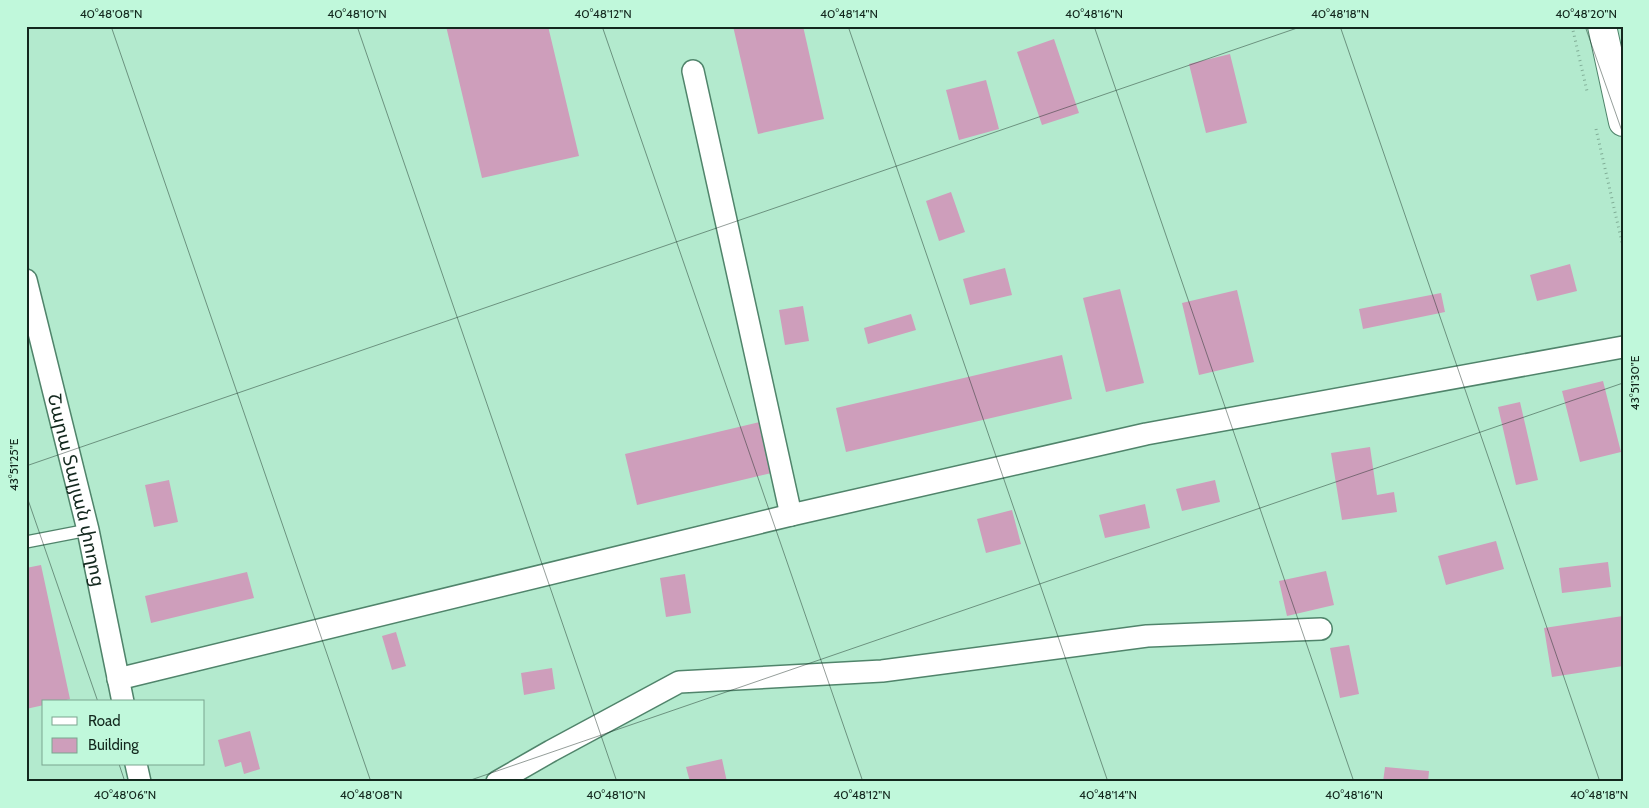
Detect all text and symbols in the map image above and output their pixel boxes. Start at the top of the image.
text: 40°48'08"N [80,6,142,21]
text: 40°48'10"N [327,6,387,21]
text: 40°48'12"N [574,6,632,21]
text: 40°48'14"N [820,6,878,21]
text: 40°48'16"N [1065,6,1123,21]
text: 40°48'18"N [1311,6,1369,21]
text: 40°48'20"N [1555,6,1617,21]
text: 43°51'30"E [1627,355,1642,410]
street label: Շարա Տալյան փողոց [43,391,110,589]
text: 43°51'25"E [6,438,21,491]
legend [42,700,205,766]
text: Road [88,712,121,730]
text: Building [88,736,139,754]
text: 40°48'06"N [94,787,156,802]
text: 40°48'08"N [340,787,402,802]
text: 40°48'10"N [586,787,646,802]
text: 40°48'12"N [833,787,891,802]
text: 40°48'14"N [1079,787,1137,802]
text: 40°48'16"N [1325,787,1383,802]
text: 40°48'18"N [1570,787,1628,802]

